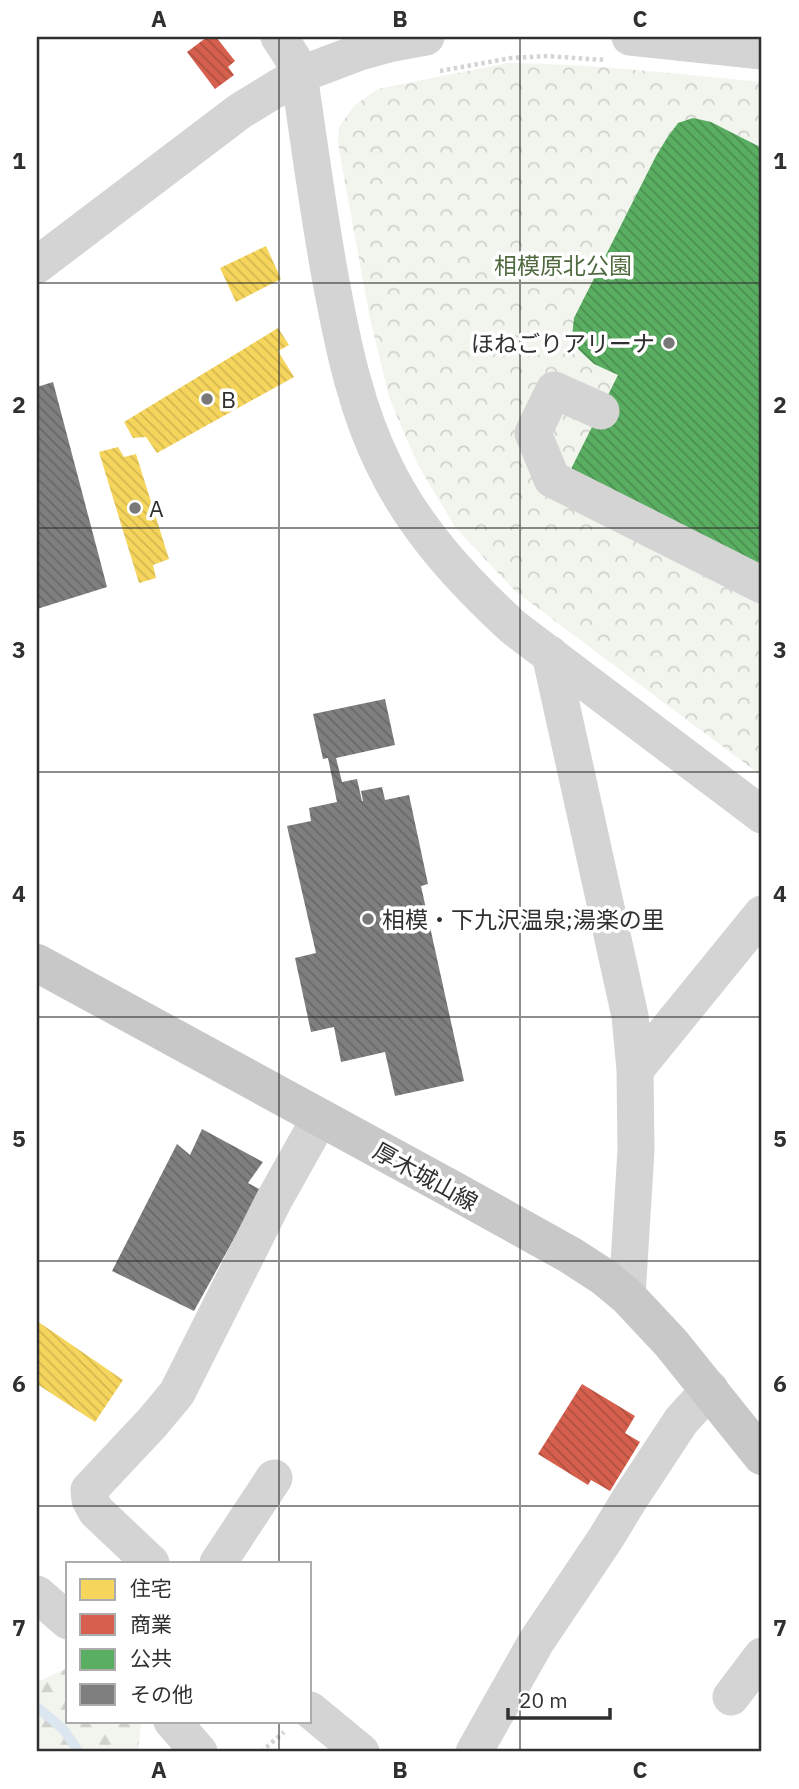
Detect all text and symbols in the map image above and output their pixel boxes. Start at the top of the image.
text: A [151,3,167,33]
text: B [392,3,408,33]
text: C [633,3,648,33]
text: 1 [12,145,26,175]
text: 1 [773,145,787,175]
park label: 相模原北公園 [494,250,632,280]
place label: ほねごりアリーナ [471,328,655,358]
marker: ほねごりアリーナ [661,335,677,351]
place label: B [221,384,236,414]
text: 2 [12,389,26,419]
text: 2 [773,389,787,419]
marker: B [199,391,215,407]
place label: A [149,493,164,523]
marker: A [127,500,143,516]
text: 3 [12,634,26,664]
text: 3 [773,634,787,664]
text: 4 [12,878,26,908]
text: 4 [773,878,787,908]
place label: 相模・下九沢温泉;湯楽の里 [382,904,665,934]
marker: 相模・下九沢温泉;湯楽の里 [360,911,376,927]
text: 5 [12,1123,26,1153]
text: 5 [773,1123,787,1153]
street label: 厚木城山線 [368,1135,484,1217]
text: 6 [12,1368,26,1398]
text: 6 [773,1368,787,1398]
legend [66,1562,312,1722]
text: 住宅 [130,1574,172,1602]
text: 商業 [130,1610,172,1638]
text: 7 [12,1612,26,1642]
text: 7 [773,1612,787,1642]
text: 公共 [130,1644,172,1672]
scale bar [508,1677,610,1721]
text: その他 [130,1680,193,1708]
text: 20 m [519,1686,568,1714]
text: A [151,1754,167,1784]
text: B [392,1754,408,1784]
text: C [633,1754,648,1784]

